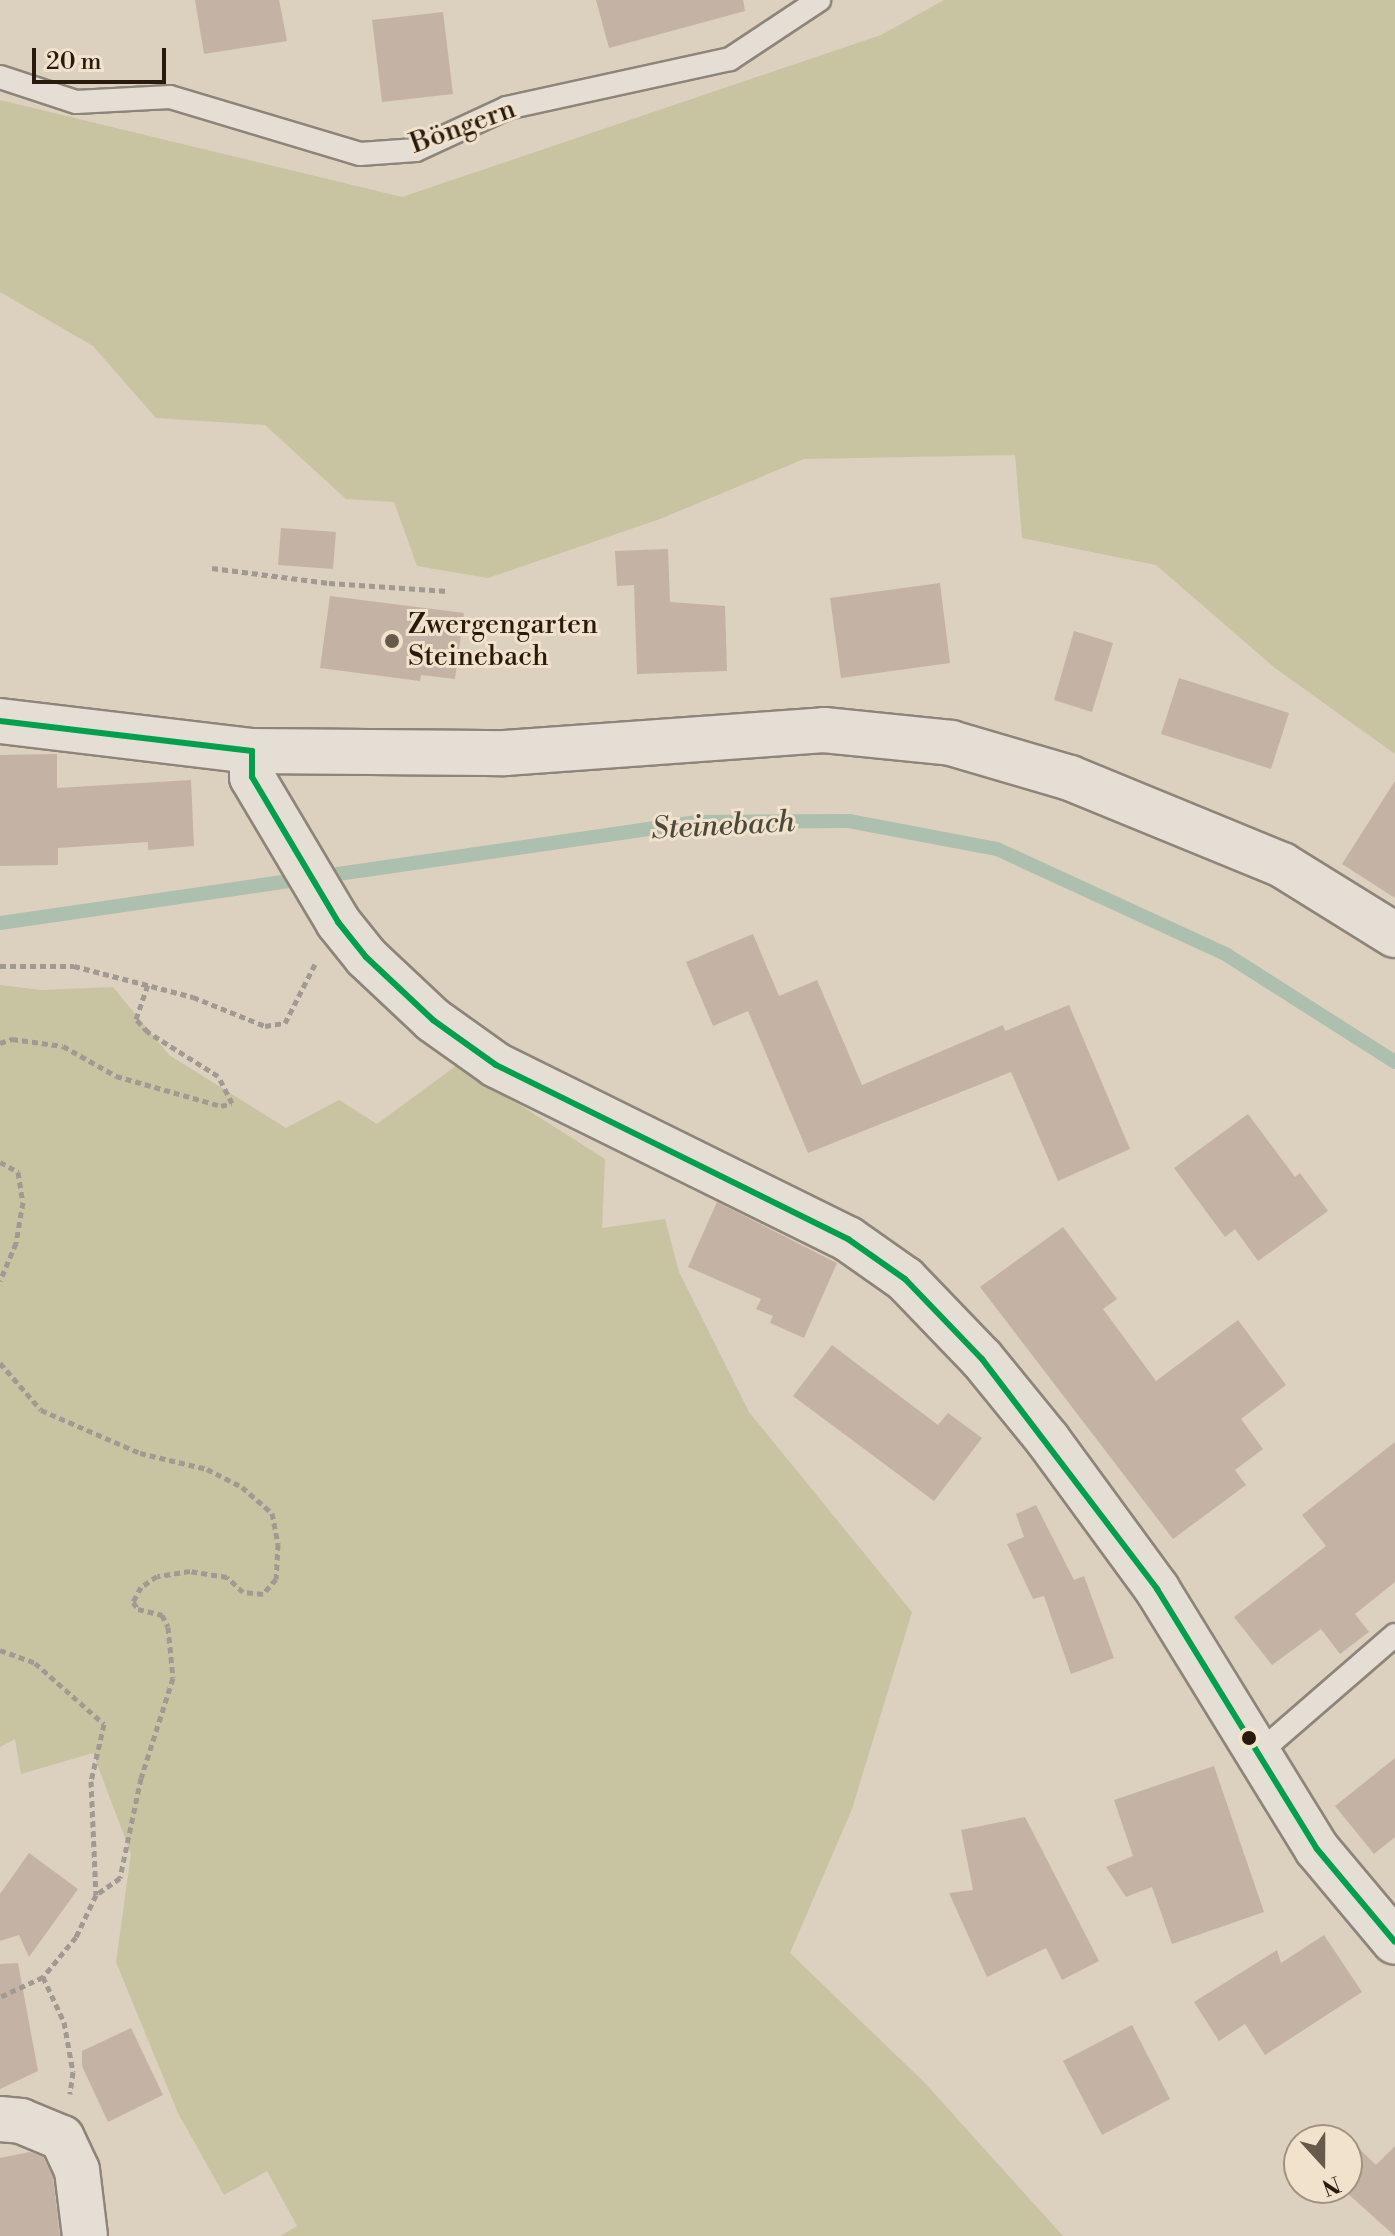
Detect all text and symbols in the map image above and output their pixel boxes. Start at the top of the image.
scale bar [36,32,170,82]
text: 20 m [46,47,102,77]
street label: Böngern [406,92,520,162]
place label: Zwergengarten Steinebach [408,608,598,674]
marker: Zwergengarten Steinebach [383,632,401,650]
water label: Steinebach [650,804,796,848]
unlabelled marker [1241,1730,1257,1746]
north arrow [1283,2124,1363,2204]
text: N [1318,2169,1344,2201]

